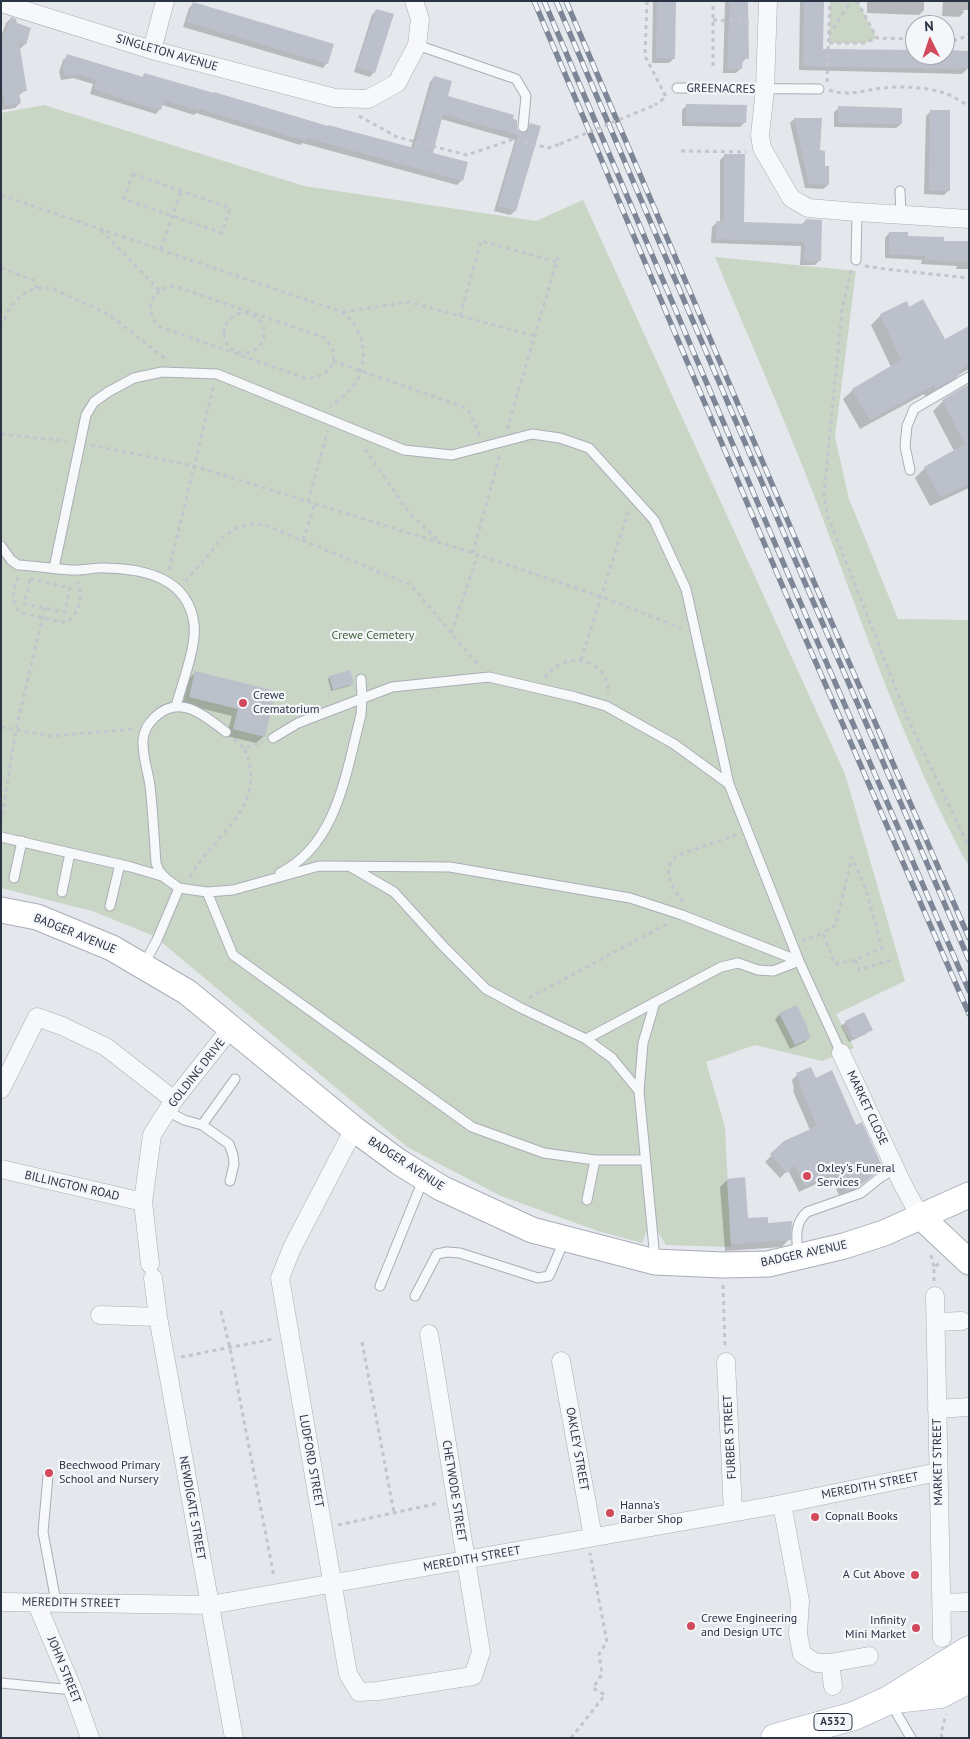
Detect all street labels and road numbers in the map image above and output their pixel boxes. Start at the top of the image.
street label: SINGLETON AVENUE [114,32,220,74]
street label: GREENACRES [686,81,756,97]
street label: BADGER AVENUE [31,911,119,957]
street label: GOLDING DRIVE [166,1036,228,1110]
street label: MARKET CLOSE [843,1068,891,1148]
street label: BADGER AVENUE [365,1134,447,1194]
street label: BILLINGTON ROAD [23,1168,121,1204]
street label: BADGER AVENUE [759,1238,849,1270]
street label: FURBER STREET [721,1394,739,1480]
street label: OAKLEY STREET [563,1406,591,1492]
street label: LUDFORD STREET [296,1413,326,1509]
street label: MARKET STREET [930,1418,946,1506]
street label: CHETWODE STREET [439,1439,469,1543]
street label: NEWDIGATE STREET [176,1455,208,1561]
street label: MEREDITH STREET [820,1470,920,1502]
street label: MEREDITH STREET [422,1543,522,1575]
street label: MEREDITH STREET [22,1595,120,1611]
street label: JOHN STREET [44,1635,84,1705]
road number: A532 [814,1714,852,1730]

